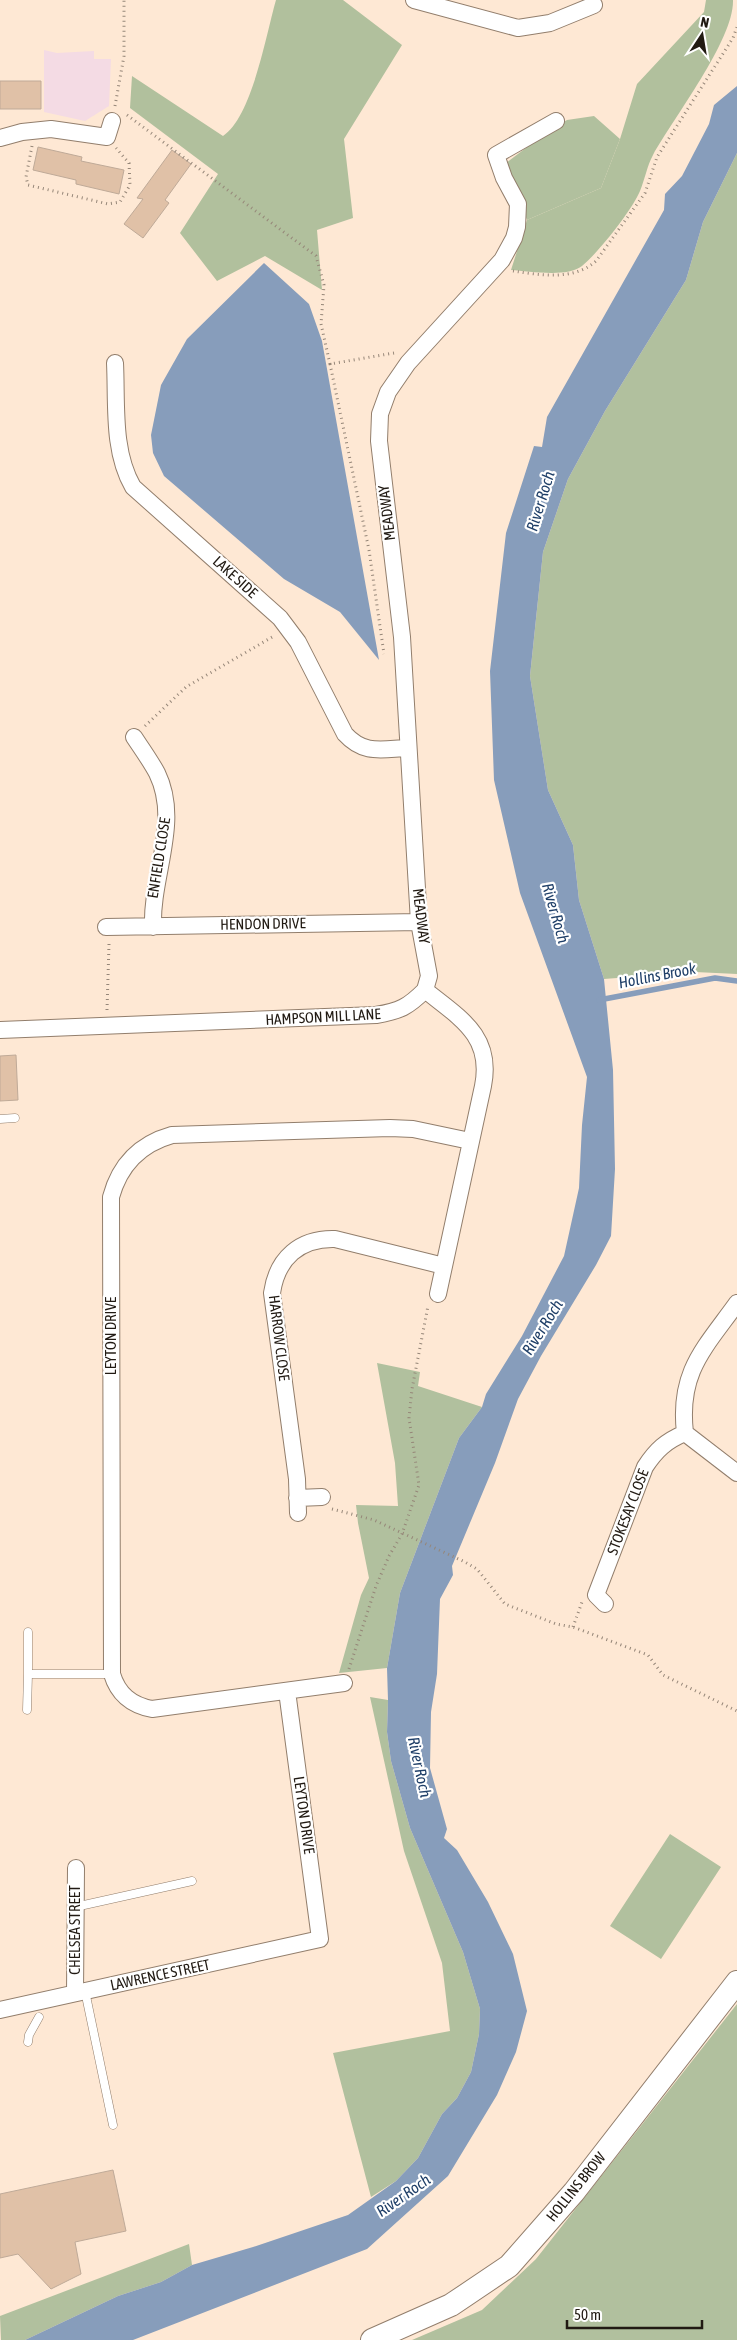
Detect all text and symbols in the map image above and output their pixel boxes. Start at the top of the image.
north arrow [677,10,727,60]
text: N [699,14,710,31]
water label: River Roch [522,469,558,533]
street label: MEADWAY [375,484,398,542]
street label: LAKE SIDE [210,552,261,601]
street label: ENFIELD CLOSE [144,816,173,899]
water label: River Roch [539,881,573,945]
street label: MEADWAY [410,887,433,945]
street label: HENDON DRIVE [220,914,306,933]
water label: Hollins Brook [617,958,698,991]
street label: HAMPSON MILL LANE [265,1005,382,1028]
street label: HARROW CLOSE [266,1294,293,1382]
street label: LEYTON DRIVE [102,1296,119,1375]
water label: River Roch [518,1296,566,1358]
street label: STOKESAY CLOSE [603,1466,652,1557]
water label: River Roch [405,1735,435,1799]
street label: LEYTON DRIVE [291,1775,318,1855]
street label: CHELSEA STREET [66,1885,83,1975]
street label: LAWRENCE STREET [109,1956,212,1993]
street label: HOLLINS BROW [543,2149,609,2225]
water label: River Roch [373,2170,434,2220]
scale bar [567,2298,702,2330]
text: 50 m [574,2306,601,2323]

